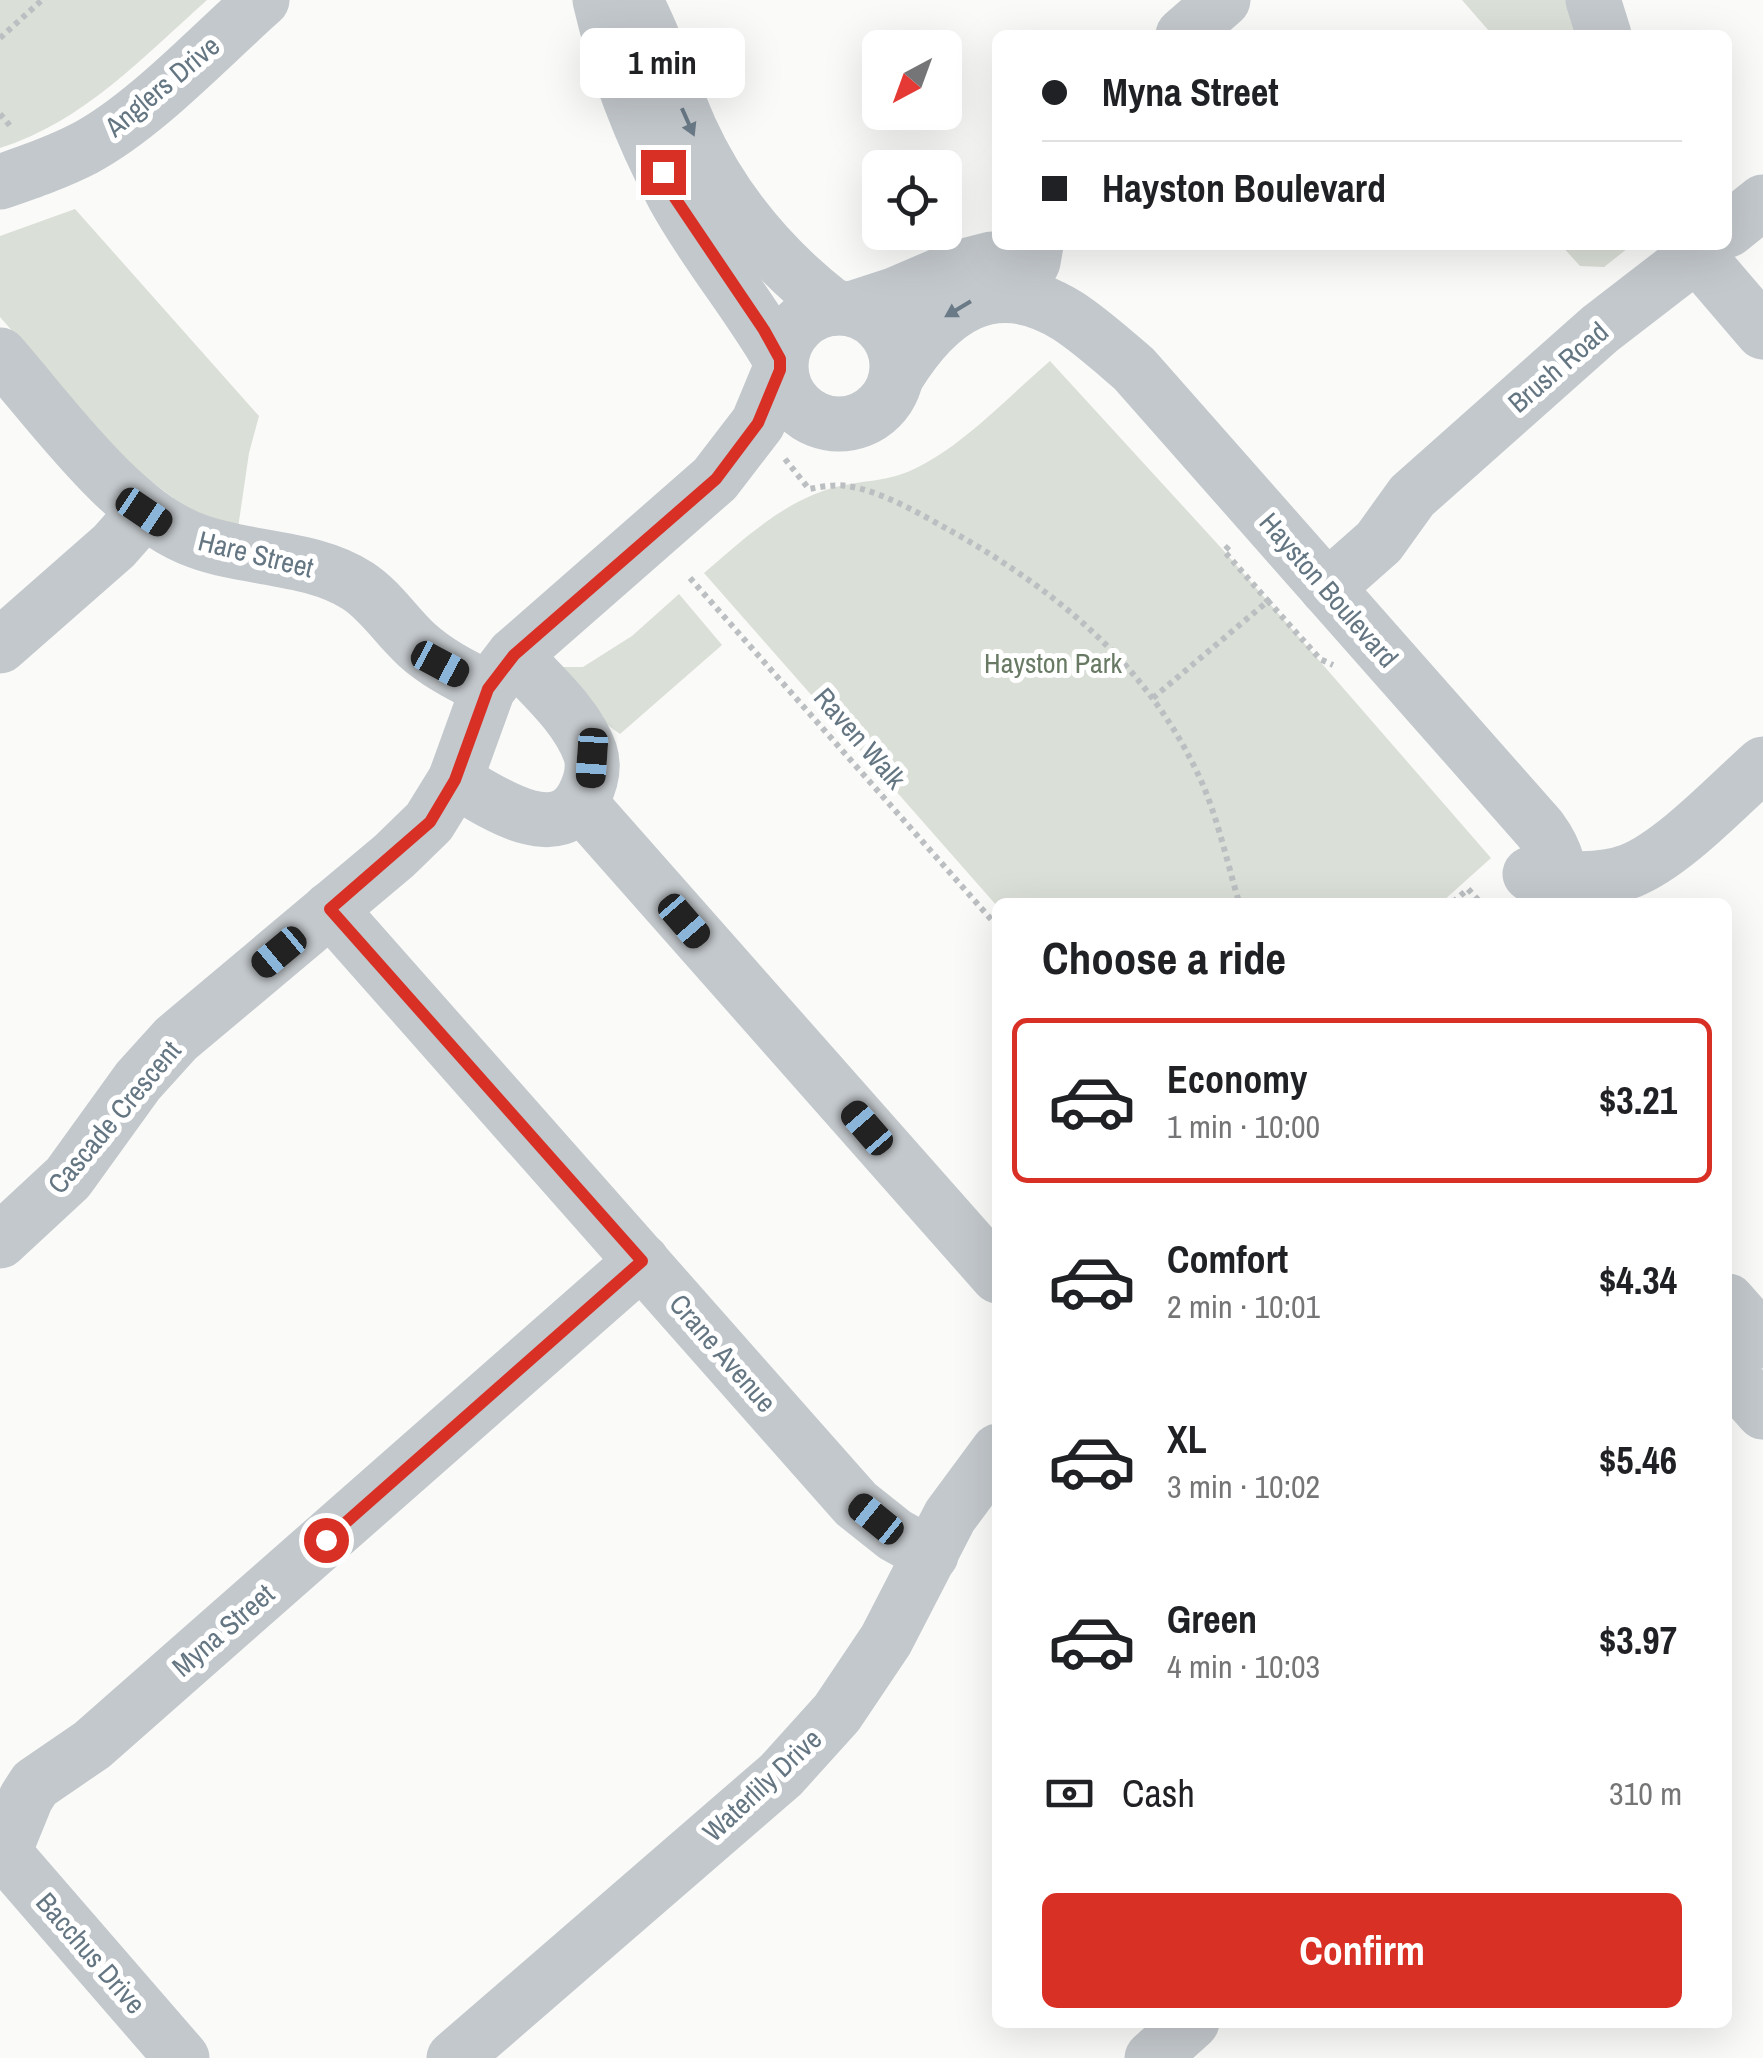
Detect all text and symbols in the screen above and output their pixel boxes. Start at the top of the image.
street label: Anglers Drive [96,27,227,146]
callout: 1 min [580,27,746,97]
north arrow [862,30,962,130]
map controls [862,30,962,250]
text: 1 min [628,41,697,84]
text: Myna Street [1102,67,1279,118]
one-way arrow [680,107,696,137]
route end [641,150,686,195]
button: locate [862,150,962,250]
text: Hayston Boulevard [1102,163,1386,214]
one-way arrow [944,300,972,317]
street label: Brush Road [1500,313,1616,421]
car [111,483,177,541]
street label: Hayston Boulevard [1251,504,1407,676]
street label: Hare Street [194,521,318,587]
car [406,637,474,691]
park label: Hayston Park [984,644,1122,682]
street label: Raven Walk [805,679,915,797]
car [575,727,609,789]
car [653,889,715,953]
car [246,921,312,983]
text: Choose a ride [1042,927,1286,988]
street label: Cascade Crescent [39,1032,189,1202]
text: Economy [1167,1054,1307,1105]
icon: car [1047,1056,1137,1146]
text: $3.21 [1599,1075,1677,1126]
car [836,1096,898,1160]
text: 1 min · 10:00 [1167,1105,1320,1148]
text: Comfort [1167,1234,1288,1285]
icon: car [1047,1236,1137,1326]
text: $4.34 [1599,1255,1677,1306]
text: 2 min · 10:01 [1167,1285,1320,1328]
street label: Crane Avenue [661,1286,785,1420]
text: XL [1167,1414,1207,1465]
icon: car [1047,1416,1137,1506]
text: $5.46 [1599,1435,1677,1486]
text: 3 min · 10:02 [1167,1465,1320,1508]
car [843,1488,909,1550]
route start [304,1518,349,1563]
street label: Myna Street [164,1575,282,1685]
text: Green [1167,1594,1257,1645]
icon: car [1047,1596,1137,1686]
text: $3.97 [1599,1615,1677,1666]
text: 4 min · 10:03 [1167,1645,1320,1688]
street label: Waterlily Drive [694,1720,830,1850]
icon: cash [1042,1766,1097,1821]
text: Cash [1122,1768,1195,1819]
text: 310 m [1609,1772,1682,1815]
street label: Bacchus Drive [28,1884,154,2022]
button: Confirm [1042,1893,1682,2008]

